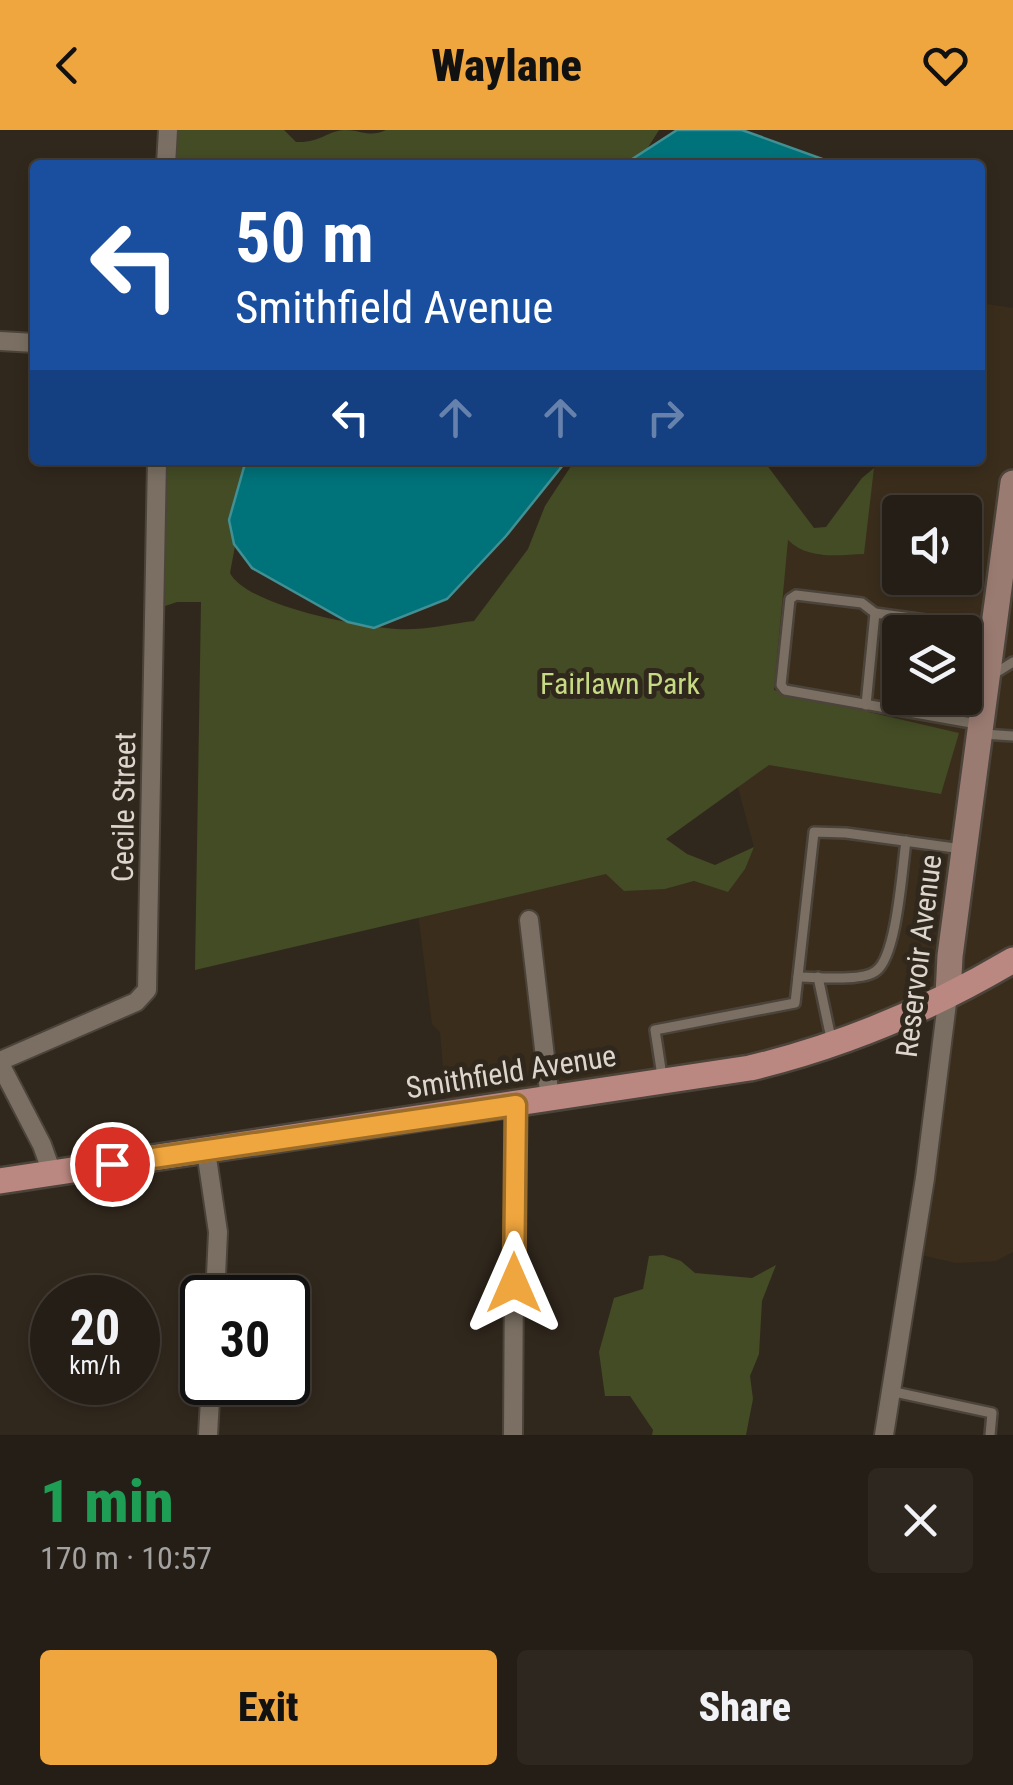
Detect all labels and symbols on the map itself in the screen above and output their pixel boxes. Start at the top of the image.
park label: Fairlawn Park [540,666,700,701]
street label: Cecile Street [105,732,142,882]
street label: Reservoir Avenue [889,853,948,1059]
street label: Smithfield Avenue [403,1038,618,1105]
pin [70,1122,155,1207]
position arrow [462,1231,566,1335]
speed limit sign: 30 [180,1275,310,1405]

